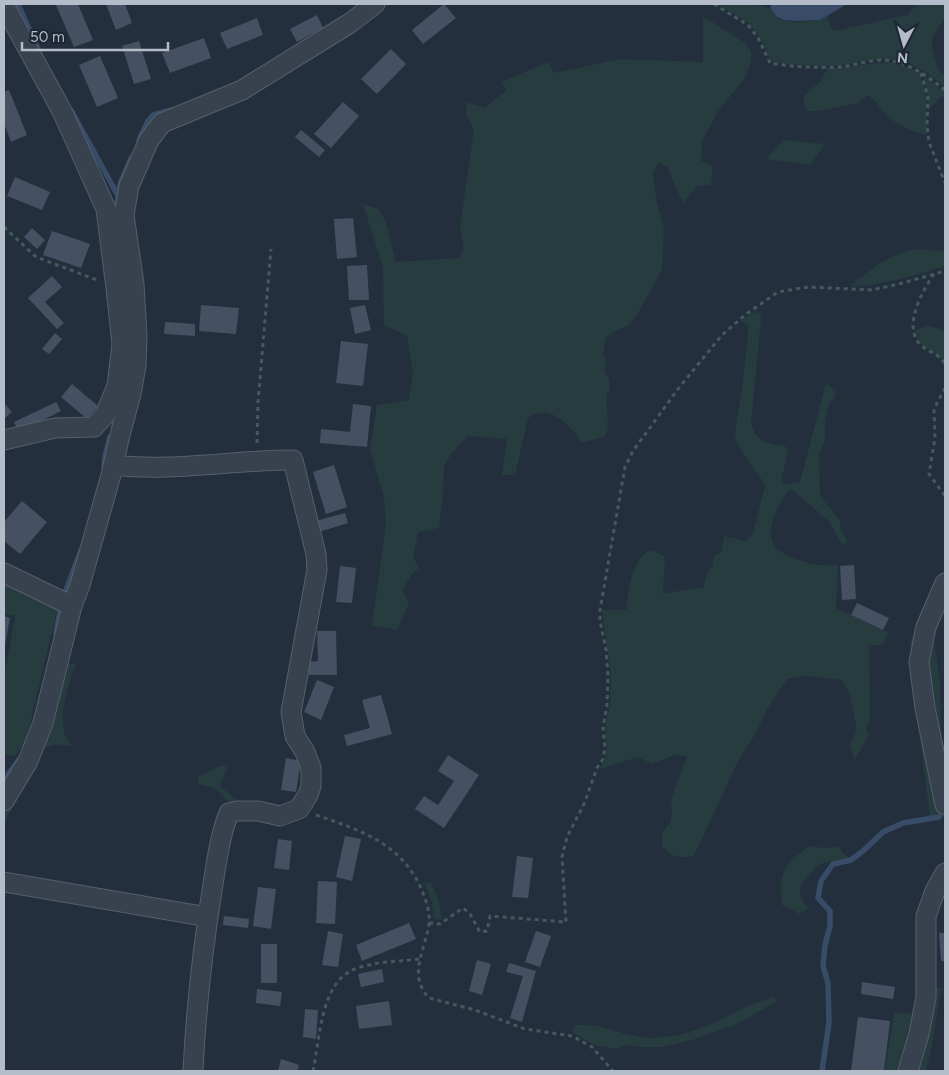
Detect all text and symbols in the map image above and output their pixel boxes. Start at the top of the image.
scale bar [22,20,169,52]
north arrow [879,20,929,70]
text: 50 m [30,28,65,46]
text: N [896,48,909,66]

